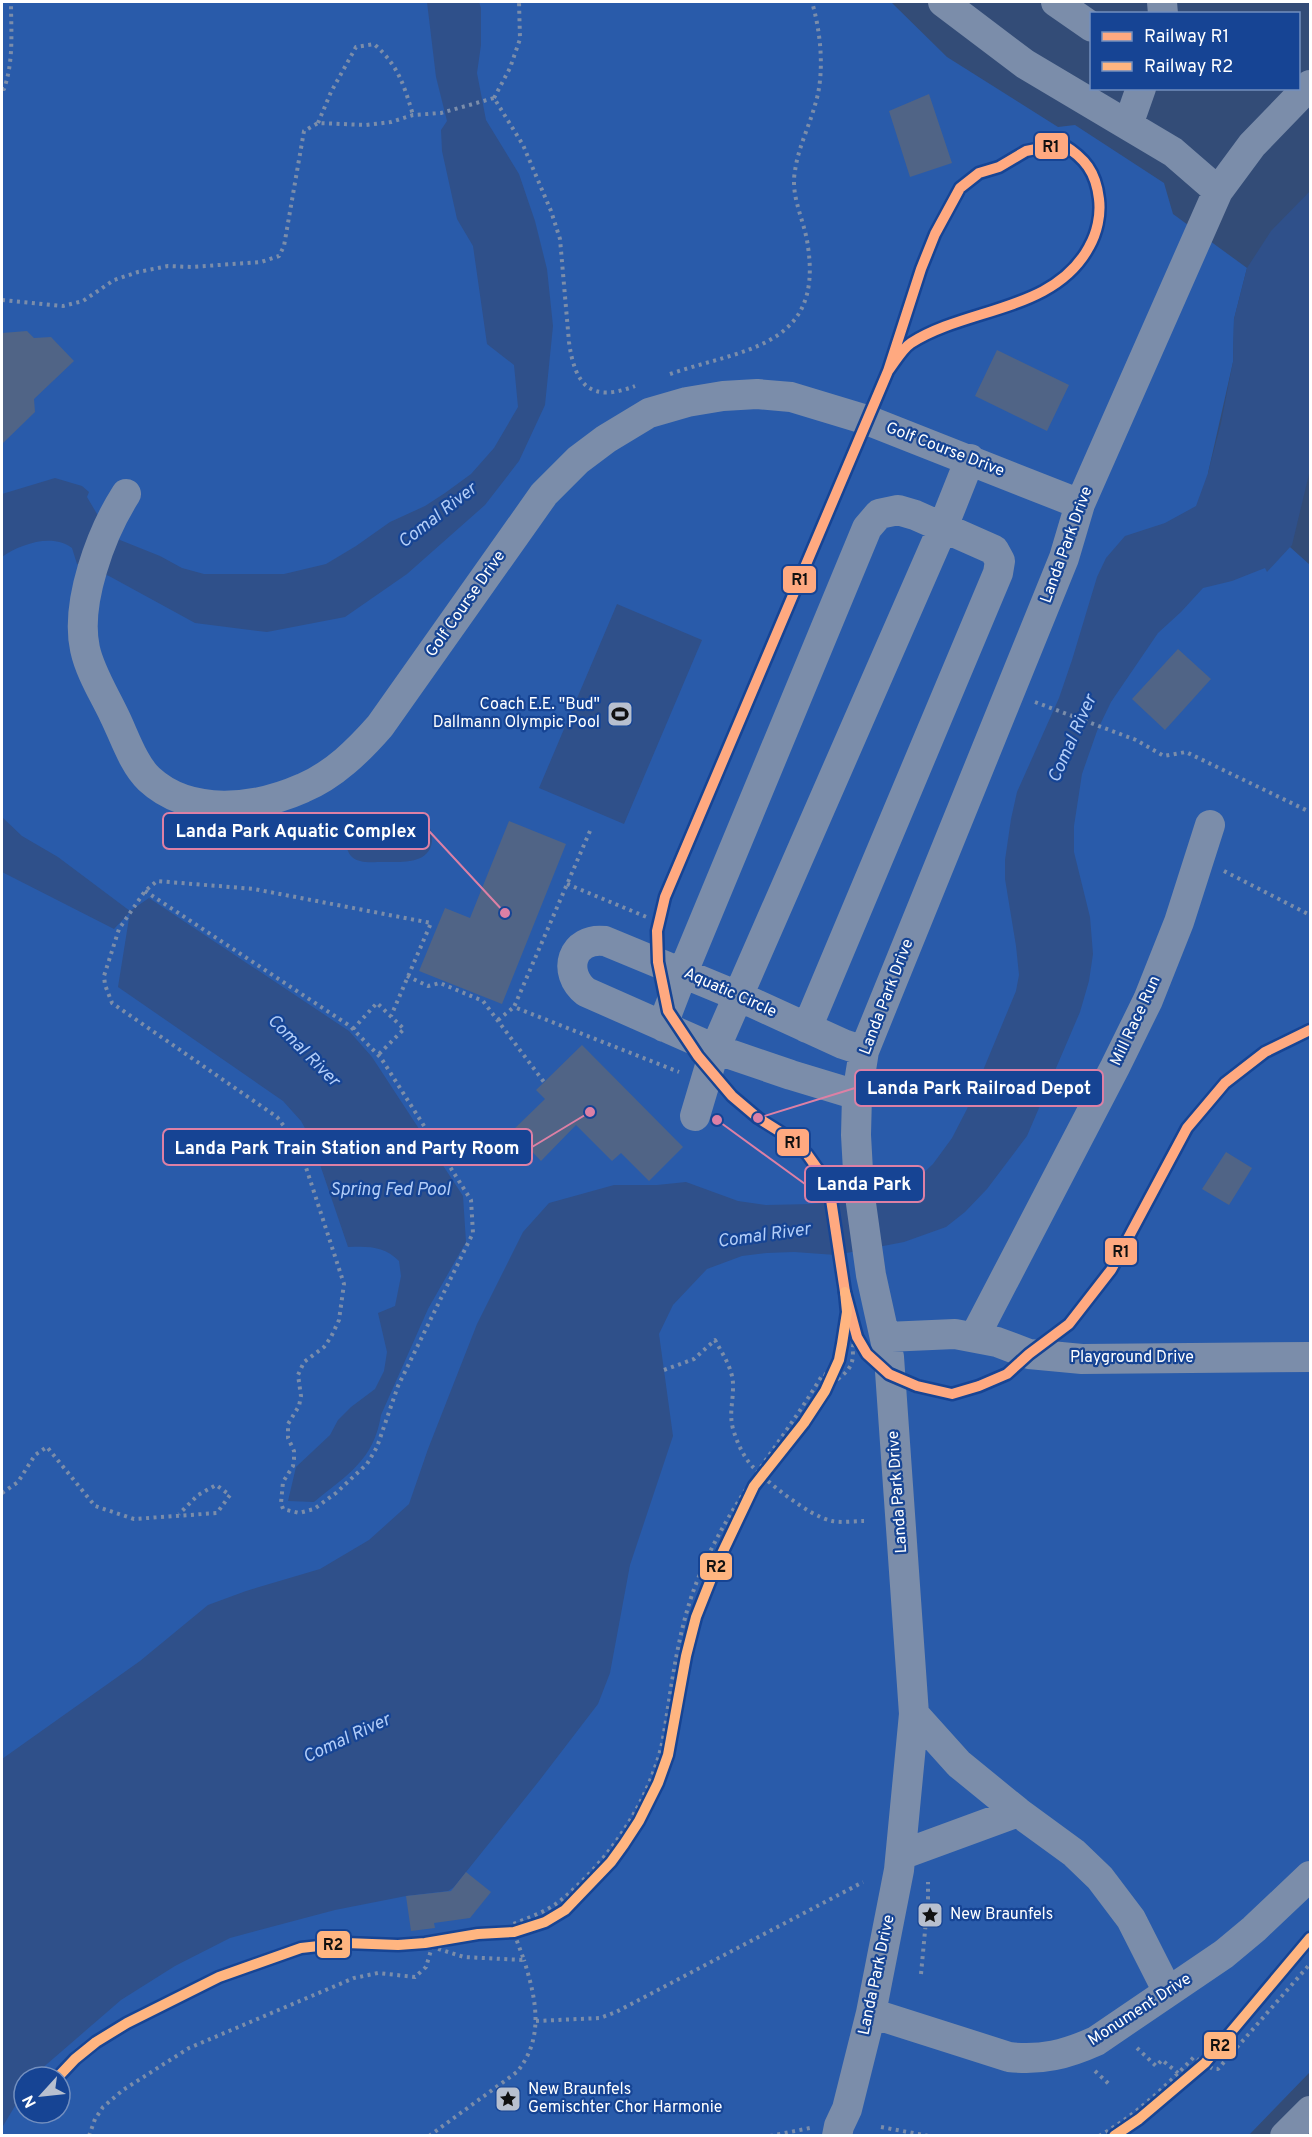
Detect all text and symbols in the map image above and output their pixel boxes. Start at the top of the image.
legend [1090,12,1300,90]
text: Railway R1 [1144,26,1229,49]
text: Railway R2 [1144,56,1233,79]
line badge: R1 [1034,132,1069,160]
text: R1 [1042,138,1060,158]
street label: Golf Course Drive [883,418,1007,482]
water label: Comal River [394,477,484,554]
street label: Landa Park Drive [1037,484,1097,606]
street label: Golf Course Drive [422,547,510,661]
line badge: R1 [782,565,817,594]
text: R1 [791,571,809,591]
water label: Comal River [1043,690,1103,787]
place label: Coach E.E. "Bud" Dallmann Olympic Pool [433,695,600,733]
sports icon: Coach E.E. "Bud" Dallmann Olympic Pool [605,699,635,729]
callout: Landa Park Aquatic Complex [163,813,429,849]
text: Landa Park Aquatic Complex [176,821,416,844]
street label: Landa Park Drive [856,936,918,1058]
street label: Aquatic Circle [680,964,780,1022]
street label: Mill Race Run [1106,973,1166,1069]
water label: Comal River [262,1010,346,1094]
callout: Landa Park Railroad Depot [855,1070,1103,1106]
text: Landa Park Railroad Depot [867,1078,1091,1101]
line badge: R1 [776,1128,810,1157]
callout: Landa Park Train Station and Party Room [163,1129,532,1165]
text: R1 [784,1134,802,1154]
text: Landa Park Train Station and Party Room [175,1138,520,1161]
callout: Landa Park [805,1166,924,1202]
text: Landa Park [817,1174,911,1197]
water label: Spring Fed Pool [330,1179,452,1202]
water label: Comal River [716,1218,814,1254]
line badge: R1 [1104,1237,1138,1266]
text: R1 [1112,1243,1130,1263]
street label: Playground Drive [1070,1348,1194,1368]
street label: Landa Park Drive [884,1430,912,1554]
line badge: R2 [699,1552,733,1581]
text: R2 [706,1558,726,1578]
water label: Comal River [300,1708,396,1769]
place icon: New Braunfels [915,1900,945,1930]
place label: New Braunfels [950,1905,1053,1925]
street label: Landa Park Drive [854,1913,900,2037]
line badge: R2 [316,1930,351,1959]
text: R2 [323,1936,343,1956]
street label: Monument Drive [1085,1969,1195,2051]
line badge: R2 [1203,2031,1237,2060]
text: R2 [1210,2037,1230,2057]
north arrow [12,2065,72,2125]
place label: New Braunfels Gemischter Chor Harmonie [528,2080,722,2118]
place icon: New Braunfels Gemischter Chor Harmonie [493,2084,523,2114]
text: N [19,2091,42,2111]

